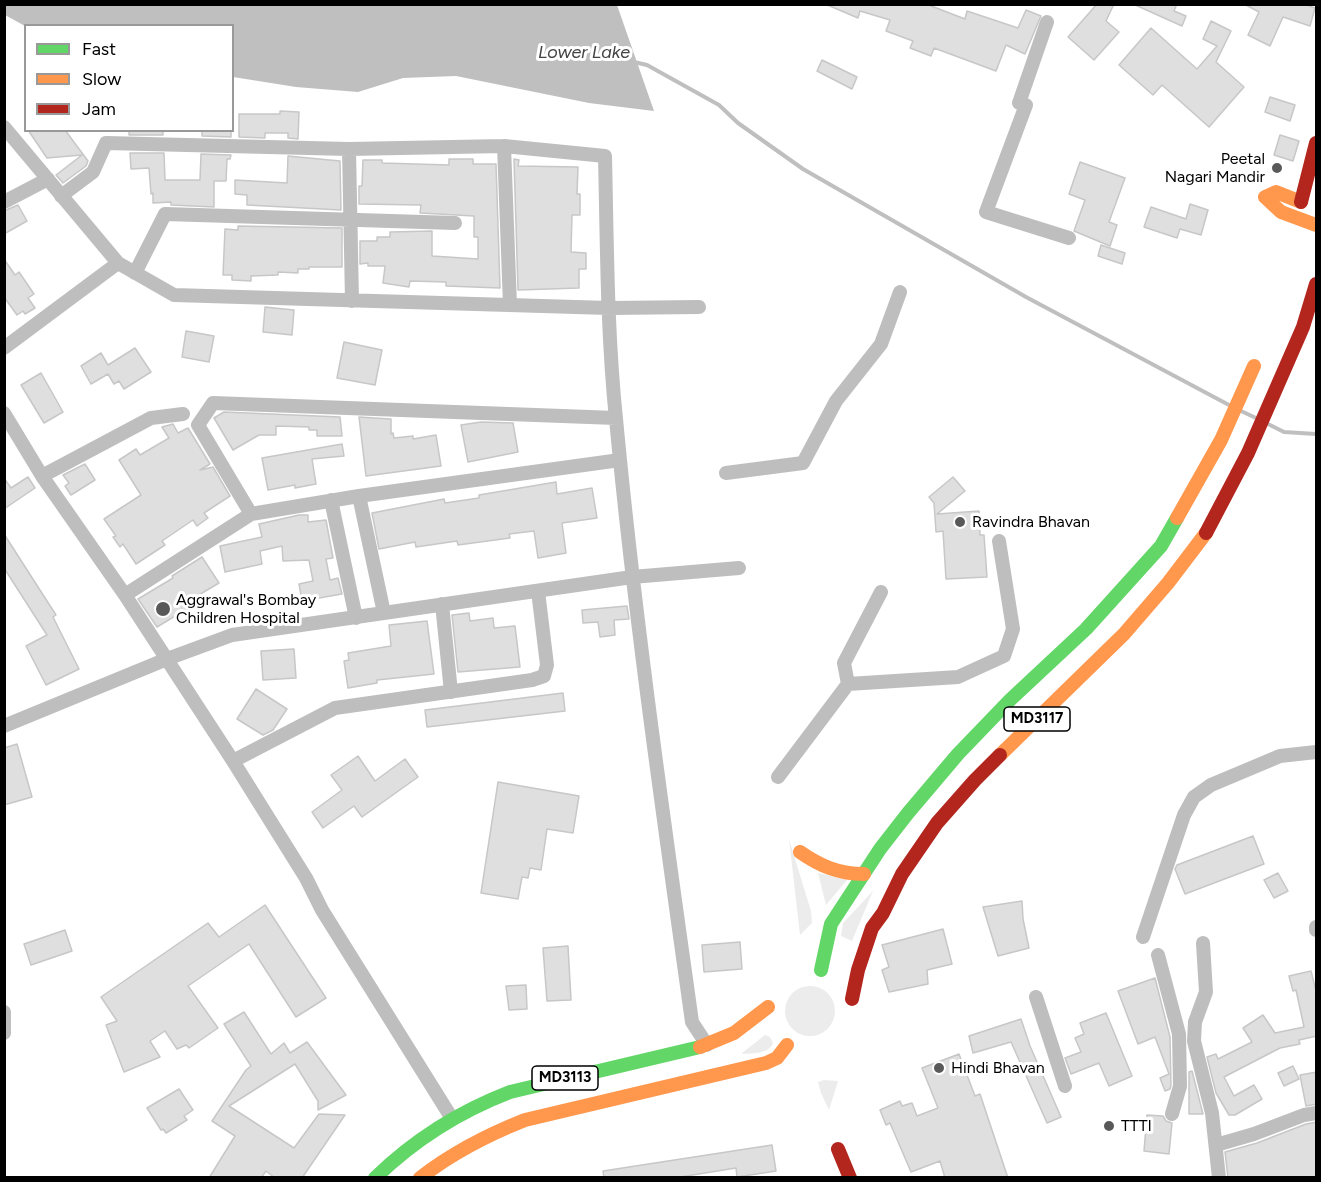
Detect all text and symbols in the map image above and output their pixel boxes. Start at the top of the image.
legend [24,24,234,132]
text: Fast [82,38,116,60]
water label: Lower Lake [538,42,630,64]
text: Slow [82,68,121,90]
text: Jam [82,98,116,120]
place label: Peetal Nagari Mandir [1165,149,1265,187]
marker: Peetal Nagari Mandir [1270,161,1284,175]
place label: Ravindra Bhavan [972,512,1090,532]
marker: Ravindra Bhavan [953,515,967,529]
place label: Aggrawal's Bombay Children Hospital [176,590,316,628]
marker: Aggrawal's Bombay Children Hospital [154,600,172,618]
road number: MD3117 [1004,707,1070,731]
place label: Hindi Bhavan [951,1058,1045,1078]
marker: Hindi Bhavan [932,1061,946,1075]
road number: MD3113 [532,1066,598,1090]
place label: TTTI [1121,1116,1152,1136]
marker: TTTI [1102,1119,1116,1133]

